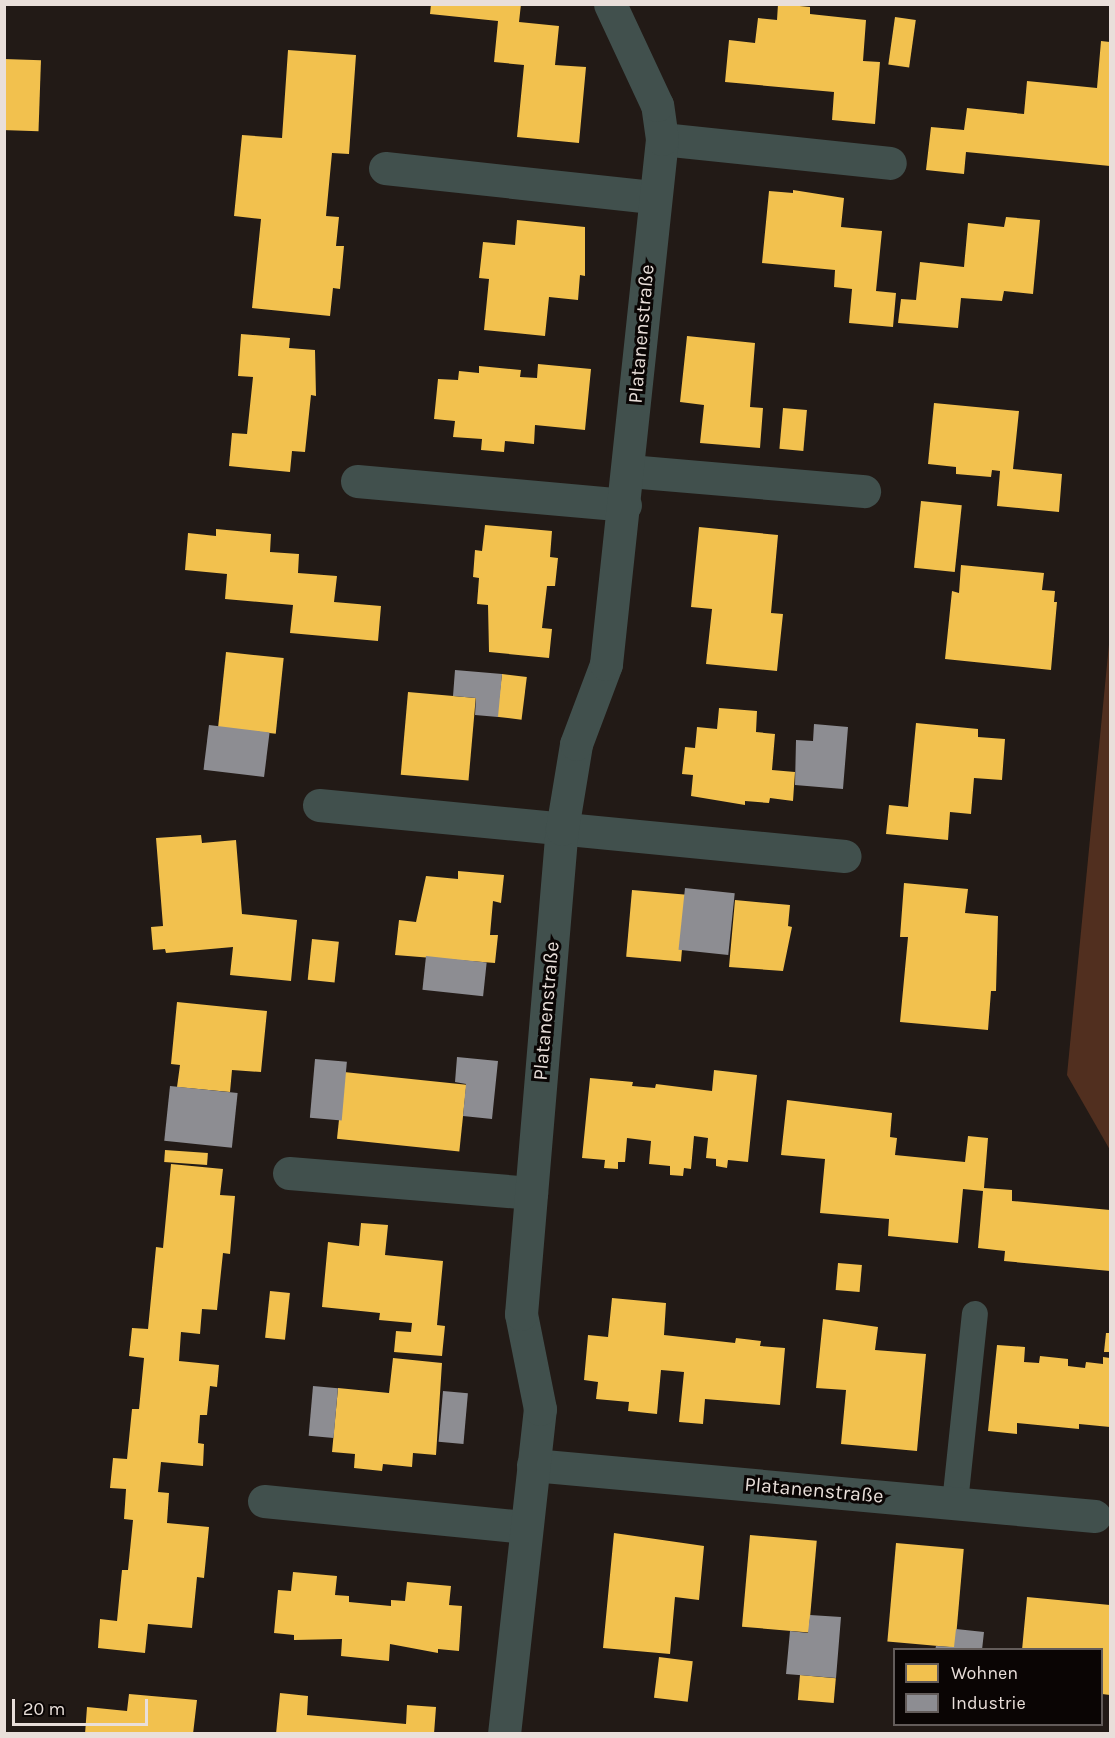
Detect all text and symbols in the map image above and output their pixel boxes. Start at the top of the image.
street label: Platanenstraße [623,264,659,404]
street label: Platanenstraße [528,941,564,1081]
street label: Platanenstraße [744,1472,884,1508]
legend [893,1648,1103,1726]
text: Wohnen [951,1662,1018,1684]
scale bar [15,1687,152,1725]
text: Industrie [951,1692,1026,1714]
text: 20 m [23,1698,65,1720]

